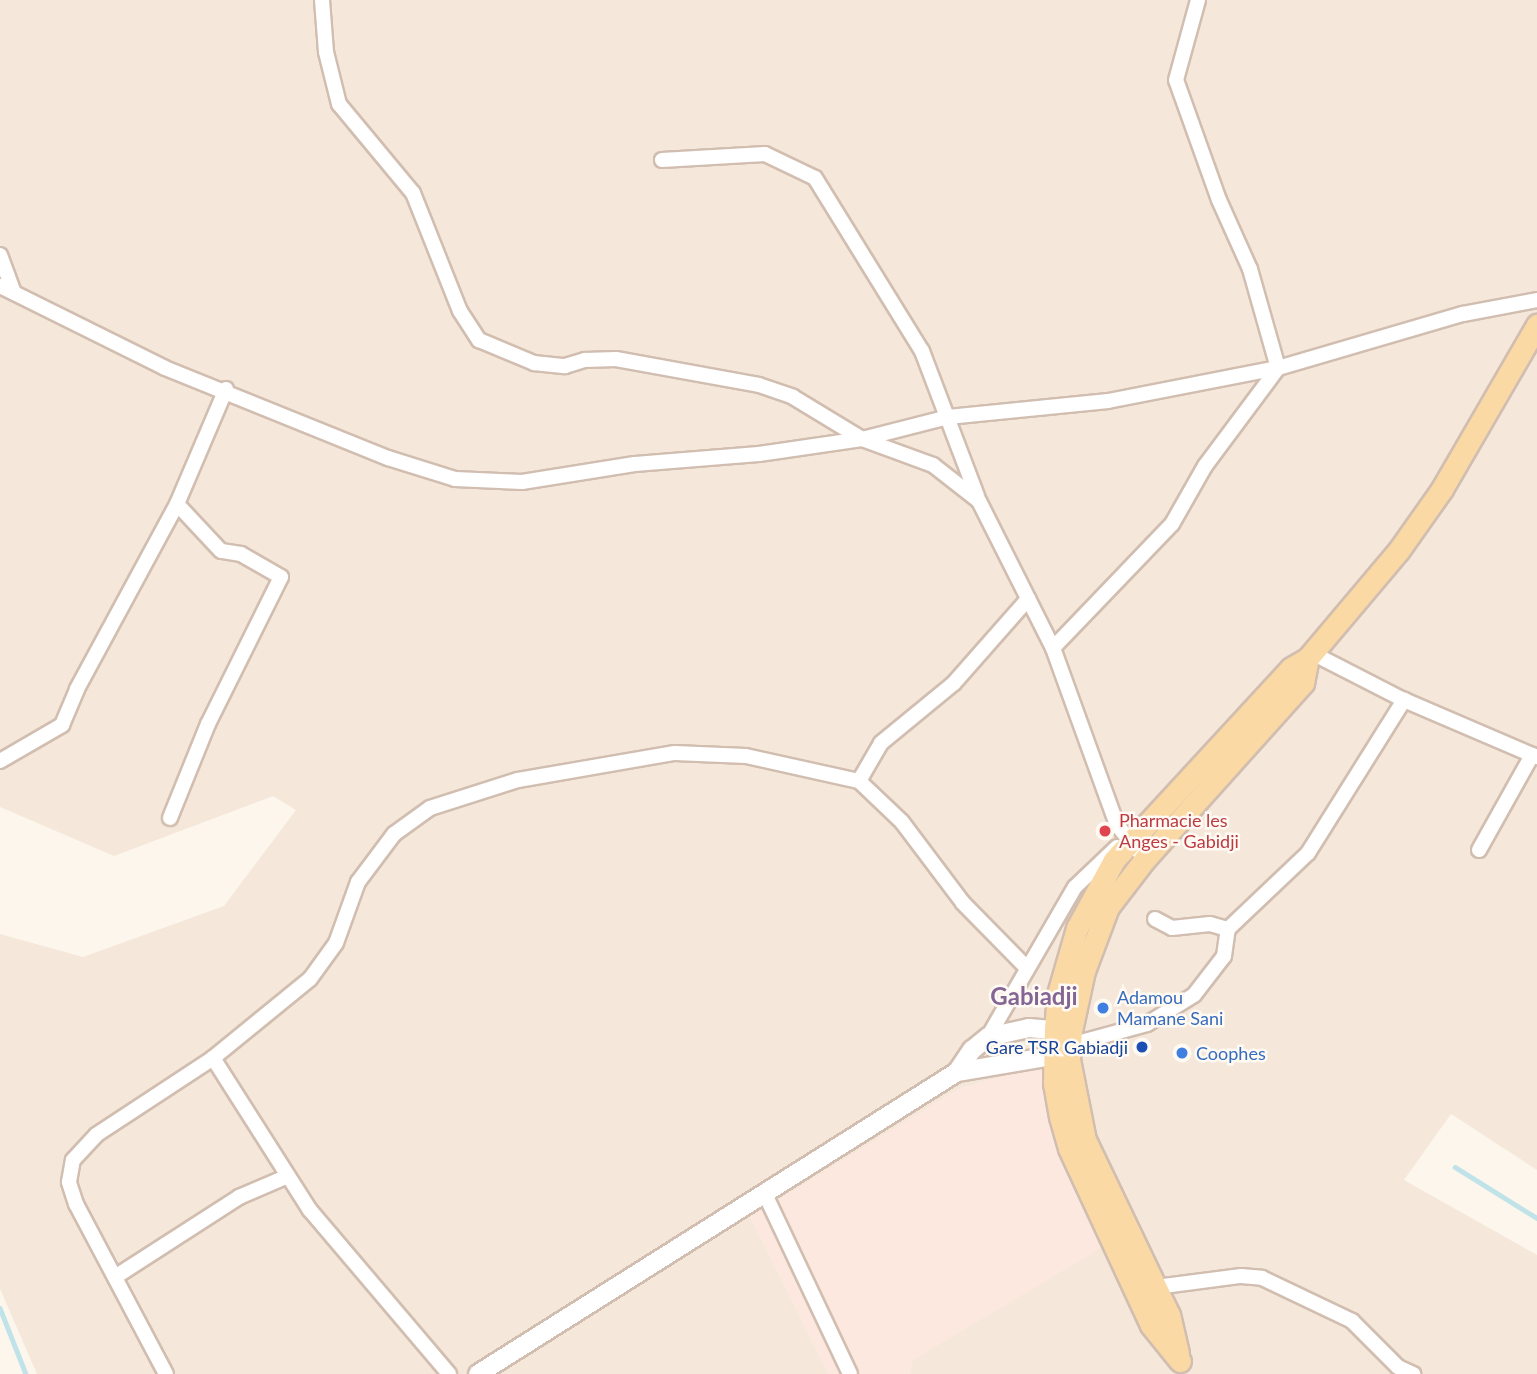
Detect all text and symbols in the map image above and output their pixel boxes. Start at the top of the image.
place label: Pharmacie les Anges - Gabidji [1119,810,1239,852]
marker: Pharmacie les Anges - Gabidji [1097,823,1113,839]
district label: Gabiadji [990,982,1078,1010]
place label: Adamou Mamane Sani [1117,987,1223,1030]
marker: Adamou Mamane Sani [1095,1000,1111,1016]
place label: Gare TSR Gabiadji [985,1036,1128,1058]
marker: Gare TSR Gabiadji [1134,1039,1150,1055]
place label: Coophes [1196,1042,1266,1064]
marker: Coophes [1174,1045,1190,1061]

